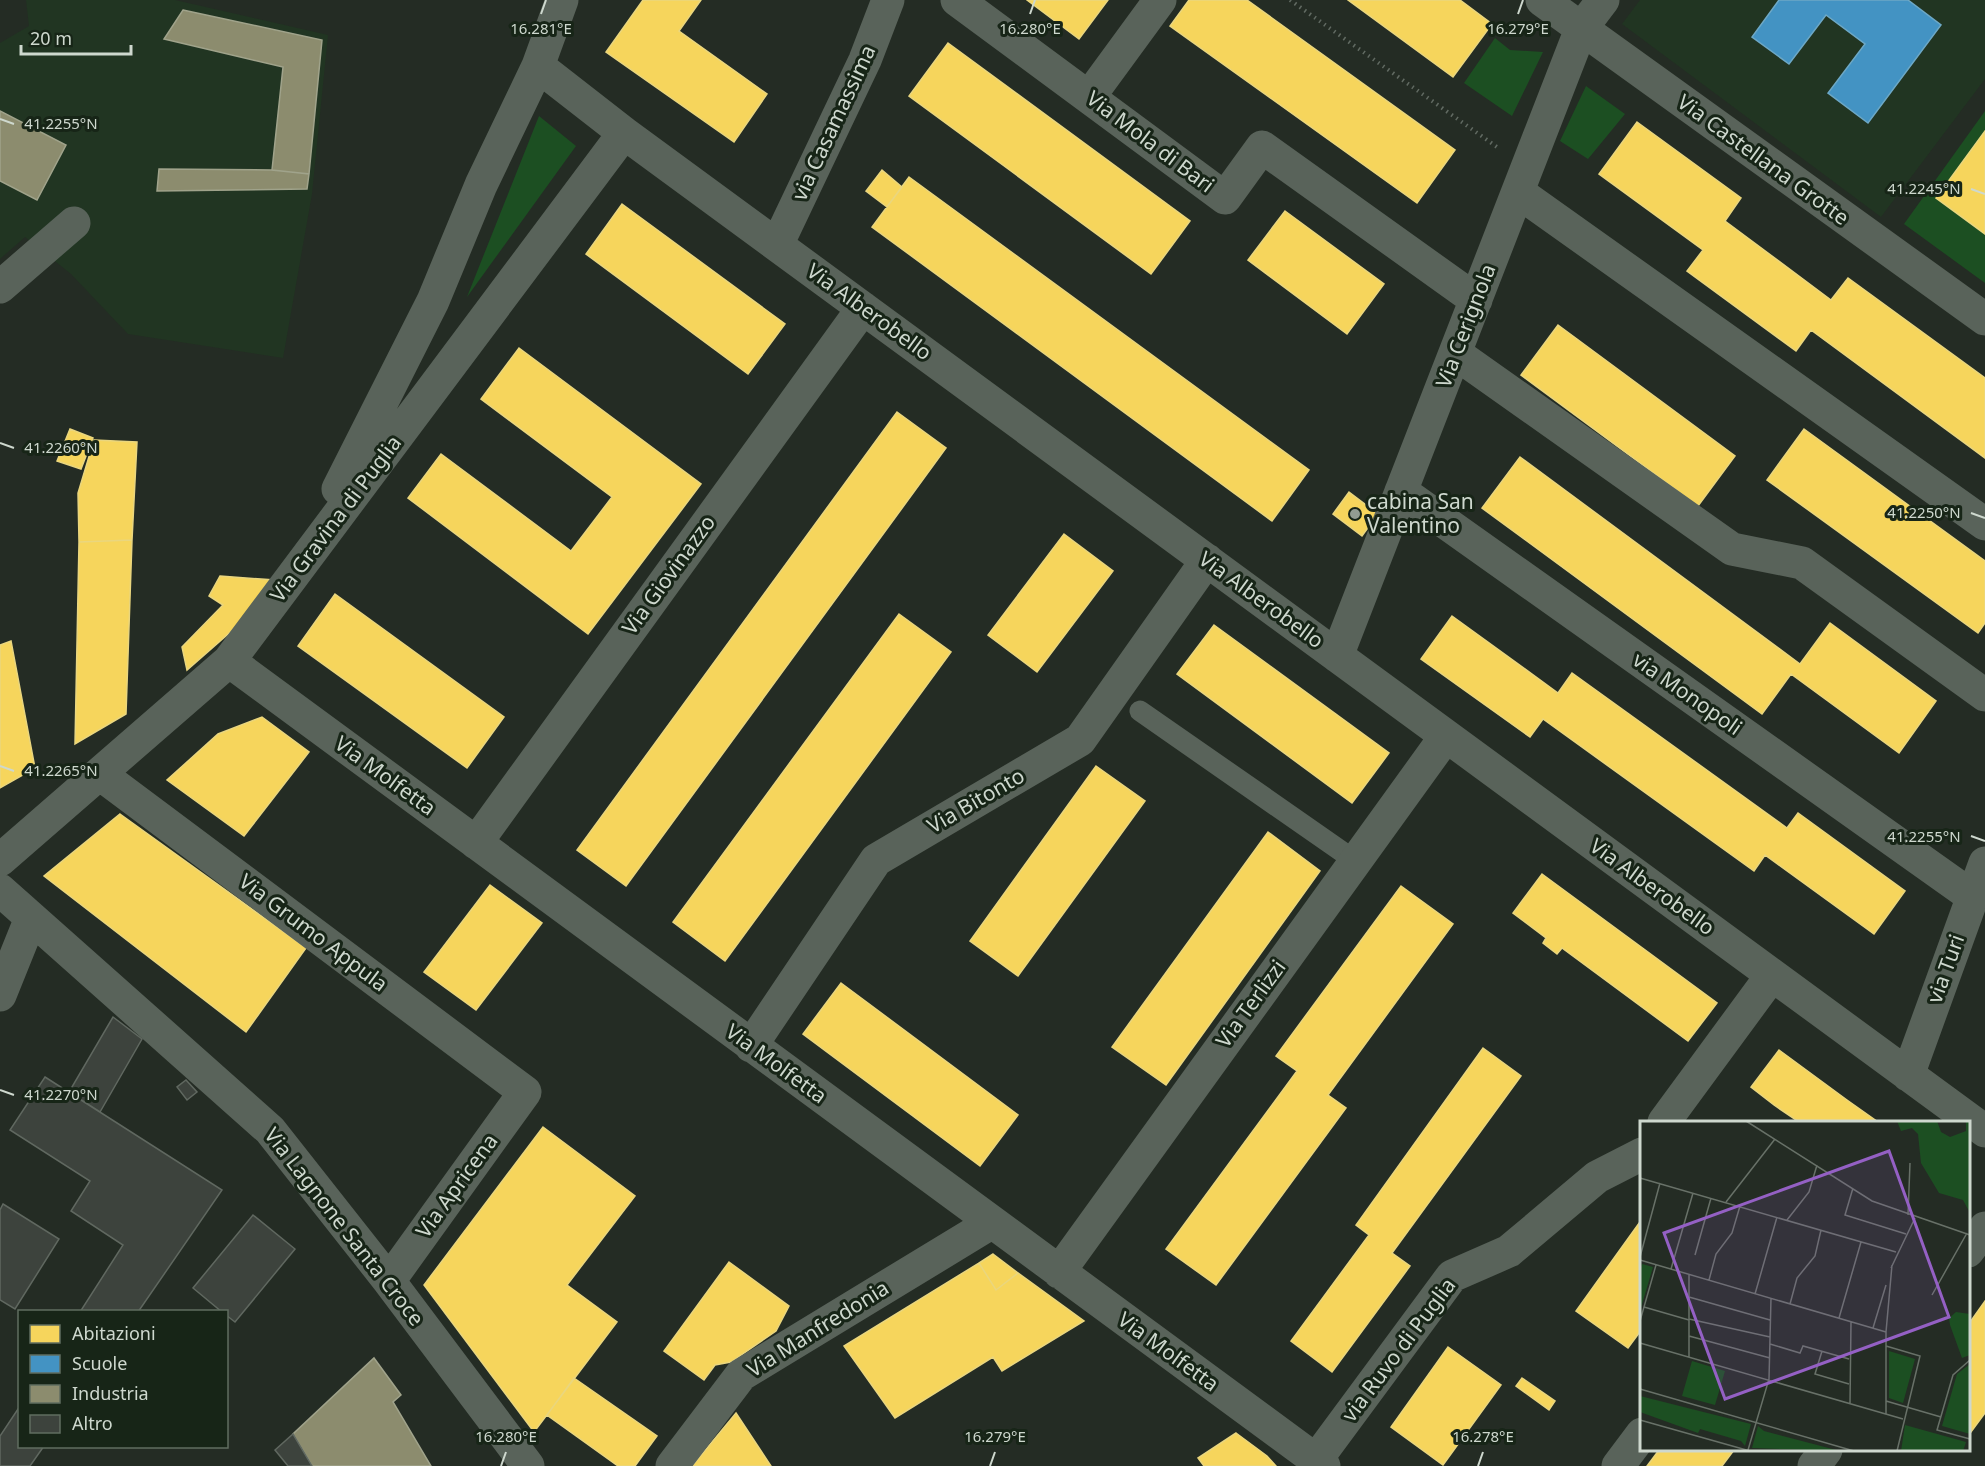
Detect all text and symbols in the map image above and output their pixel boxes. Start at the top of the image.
scale bar [21,18,130,56]
text: 16.281°E [510,18,572,38]
text: 16.280°E [999,18,1061,38]
text: 16.279°E [1487,18,1549,38]
text: 20 m [30,26,72,50]
street label: via Casamassima [785,40,881,205]
street label: Via Mola di Bari [1081,84,1220,198]
street label: Via Castellana Grotte [1672,87,1855,231]
text: 41.2255°N [24,113,98,133]
text: 41.2245°N [1887,178,1961,198]
street label: Via Alberobello [801,256,938,366]
street label: Via Cerignola [1429,260,1501,391]
street label: Via Gravina di Puglia [263,429,407,607]
text: 41.2260°N [24,437,98,457]
place label: cabina San Valentino [1367,487,1474,539]
text: 41.2250°N [1887,502,1961,522]
marker: cabina San Valentino [1348,507,1362,521]
street label: Via Giovinazzo [615,509,721,640]
street label: Via Alberobello [1193,544,1330,654]
street label: via Monopoli [1627,645,1748,741]
street label: Via Molfetta [329,729,442,821]
text: 41.2265°N [24,760,98,780]
street label: Via Bitonto [922,761,1029,839]
text: 41.2255°N [1887,826,1961,846]
street label: Via Alberobello [1584,831,1721,941]
street label: Via Grumo Appula [234,867,394,997]
street label: via Turi [1920,930,1970,1007]
street label: Via Terlizzi [1209,954,1291,1053]
street label: Via Molfetta [720,1017,833,1109]
text: 41.2270°N [24,1084,98,1104]
inset map [1640,1121,1970,1451]
street label: Via Lagnone Santa Croce [259,1122,431,1331]
street label: Via Apricena [409,1128,503,1243]
street label: via Ruvo di Puglia [1335,1272,1462,1427]
street label: Via Manfredonia [741,1273,894,1383]
street label: Via Molfetta [1112,1305,1225,1397]
legend [18,1310,228,1448]
text: Abitazioni [72,1321,156,1345]
text: Scuole [72,1351,127,1375]
text: Industria [72,1381,149,1405]
text: Altro [72,1411,113,1435]
text: 16.280°E [475,1426,537,1446]
text: 16.279°E [964,1426,1026,1446]
text: 16.278°E [1452,1426,1514,1446]

